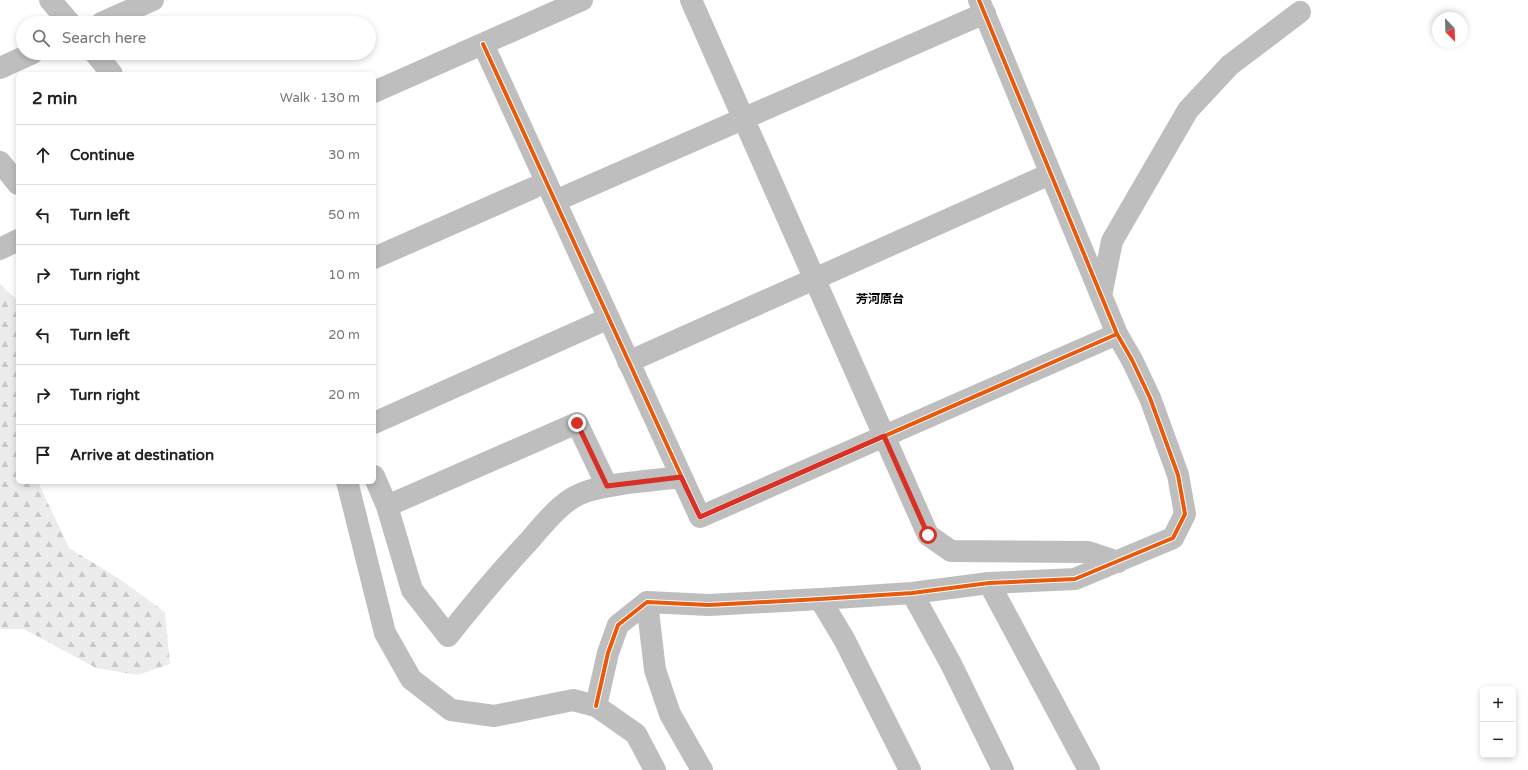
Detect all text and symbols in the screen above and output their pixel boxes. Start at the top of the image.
north arrow [1432,12,1468,48]
search box [16,16,376,60]
icon: search [30,27,52,49]
text: Search here [62,29,146,47]
text: 2 min [32,88,77,109]
text: Walk · 130 m [280,90,360,106]
icon: ahead [32,144,54,166]
text: Continue [70,146,134,164]
text: 30 m [328,147,360,163]
icon: left [32,204,54,226]
text: Turn left [70,206,130,224]
text: 50 m [328,207,360,223]
icon: right [32,264,54,286]
text: Turn right [70,266,140,284]
text: 10 m [328,267,360,283]
district label: 芳河原台 [856,292,904,306]
icon: left [32,324,54,346]
text: Turn left [70,326,130,344]
text: 20 m [328,327,360,343]
icon: right [32,384,54,406]
text: Turn right [70,386,140,404]
text: 20 m [328,387,360,403]
route end [568,414,586,432]
icon: arrive [32,444,54,466]
text: Arrive at destination [70,446,214,464]
route start [919,526,937,544]
map controls [1480,686,1516,758]
button: + [1480,686,1516,722]
button: − [1480,722,1516,758]

